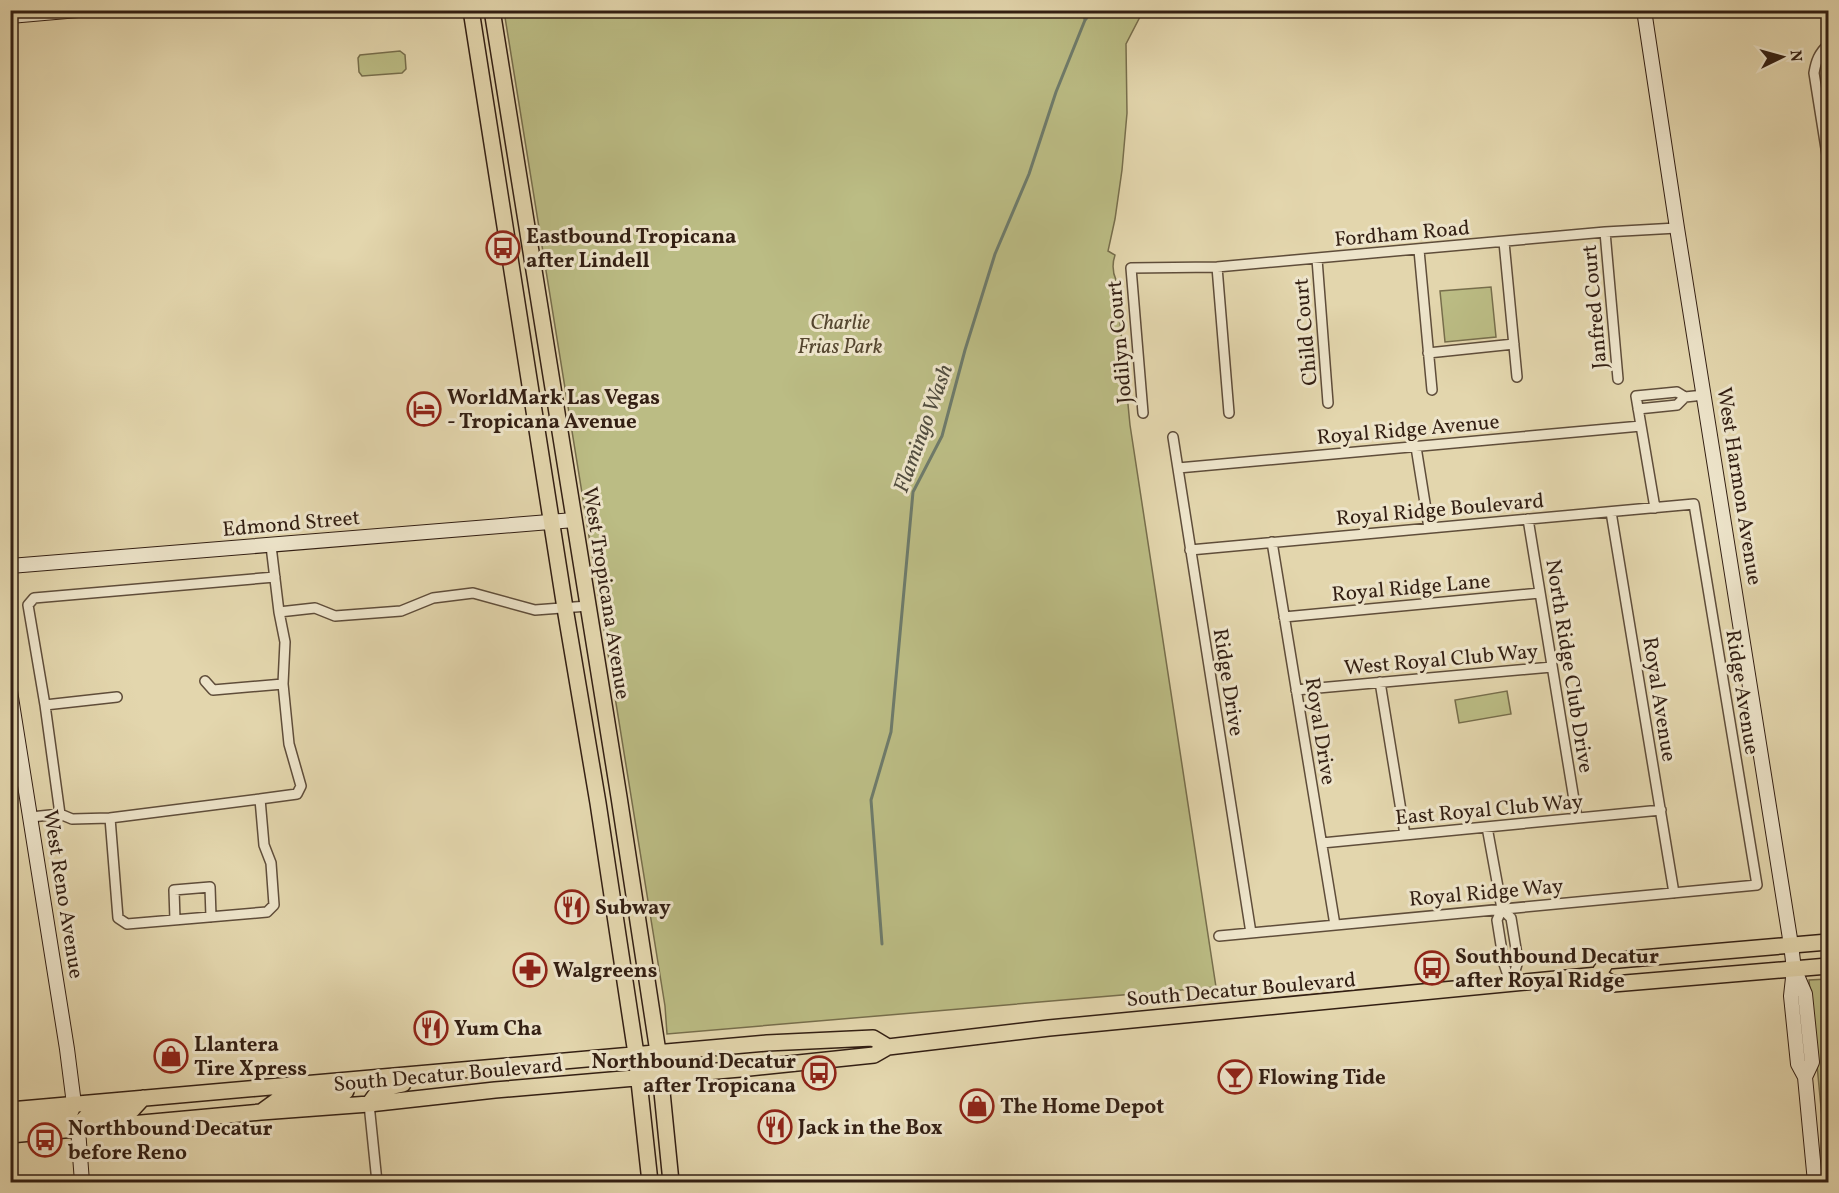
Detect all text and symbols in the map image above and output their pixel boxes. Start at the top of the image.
north arrow [1752,27,1812,87]
text: N [1783,49,1806,63]
street label: Fordham Road [1333,214,1471,255]
place label: Eastbound Tropicana after Lindell [526,223,737,276]
bus stop icon: Eastbound Tropicana after Lindell [485,230,521,266]
street label: Janfred Court [1576,243,1615,370]
street label: Child Court [1287,277,1326,387]
street label: Jodilyn Court [1101,279,1140,405]
park label: Charlie Frias Park [798,309,883,362]
water label: Flamingo Wash [887,360,962,497]
place label: WorldMark Las Vegas - Tropicana Avenue [447,384,660,437]
street label: West Harmon Avenue [1709,385,1769,587]
hotel icon: WorldMark Las Vegas - Tropicana Avenue [406,391,442,427]
street label: Royal Ridge Avenue [1316,408,1501,453]
street label: West Tropicana Avenue [574,485,637,702]
street label: Royal Ridge Boulevard [1335,487,1545,534]
street label: Edmond Street [221,504,361,545]
street label: North Ridge Club Drive [1537,557,1600,775]
street label: Royal Ridge Lane [1331,567,1492,610]
street label: Ridge Drive [1205,626,1250,738]
street label: Ridge Avenue [1717,628,1766,757]
street label: Royal Avenue [1634,635,1683,764]
street label: West Royal Club Way [1343,638,1540,683]
street label: Royal Drive [1297,675,1342,787]
street label: East Royal Club Way [1394,788,1585,833]
street label: West Reno Avenue [35,808,90,981]
street label: Royal Ridge Way [1408,872,1565,915]
restaurant icon: Subway [554,889,590,925]
place label: Subway [595,894,671,923]
place label: Southbound Decatur after Royal Ridge [1455,943,1659,996]
bus stop icon: Southbound Decatur after Royal Ridge [1414,950,1450,986]
pharmacy icon: Walgreens [512,952,548,988]
place label: Walgreens [553,957,657,986]
street label: South Decatur Boulevard [1125,966,1357,1015]
restaurant icon: Yum Cha [413,1010,449,1046]
place label: Yum Cha [454,1015,542,1044]
place label: Llantera Tire Xpress [194,1031,307,1084]
shop icon: Llantera Tire Xpress [153,1038,189,1074]
place label: Northbound Decatur after Tropicana [592,1048,796,1101]
street label: South Decatur Boulevard [332,1051,564,1100]
bus stop icon: Northbound Decatur after Tropicana [801,1055,837,1091]
bar icon: Flowing Tide [1217,1059,1253,1095]
place label: Flowing Tide [1258,1064,1386,1093]
shop icon: The Home Depot [959,1088,995,1124]
place label: The Home Depot [1000,1093,1164,1122]
restaurant icon: Jack in the Box [757,1109,793,1145]
place label: Jack in the Box [797,1114,943,1143]
place label: Northbound Decatur before Reno [68,1115,272,1168]
bus stop icon: Northbound Decatur before Reno [27,1122,63,1158]

